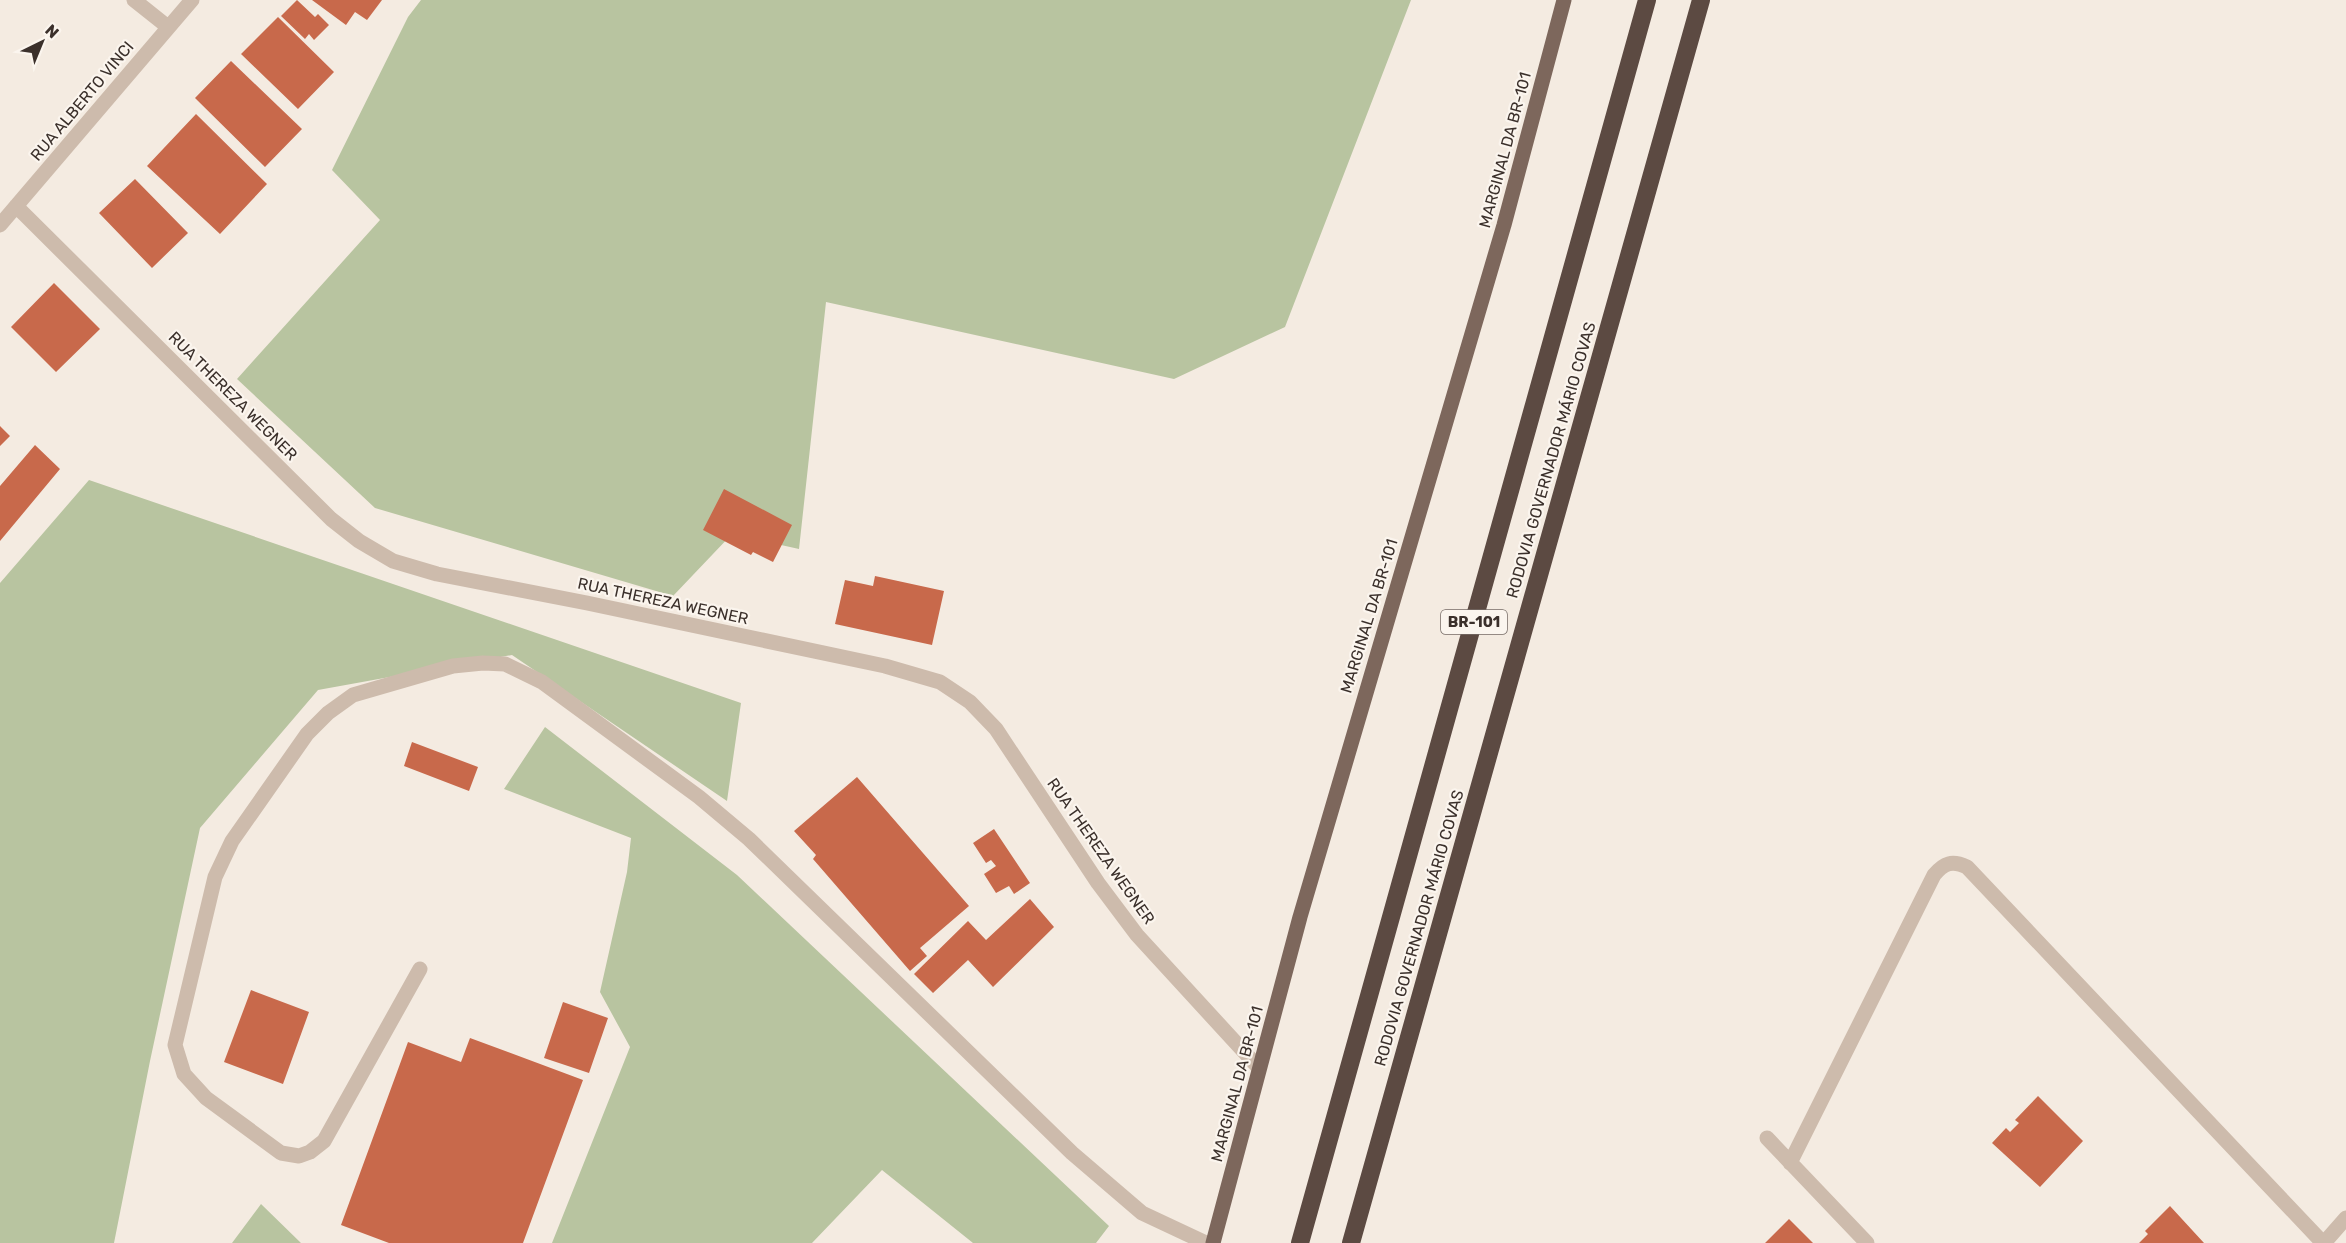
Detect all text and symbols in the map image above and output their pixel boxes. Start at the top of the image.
north arrow [12,12,72,72]
text: N [41,21,63,42]
street label: RUA ALBERTO VINCI [26,37,138,165]
street label: MARGINAL DA BR-101 [1475,70,1535,230]
street label: RODOVIA GOVERNADOR MÁRIO COVAS [1502,320,1600,600]
street label: RUA THEREZA WEGNER [165,328,301,464]
street label: MARGINAL DA BR-101 [1336,537,1402,695]
street label: RUA THEREZA WEGNER [576,574,750,628]
road number: BR-101 [1441,610,1507,634]
street label: RUA THEREZA WEGNER [1043,774,1159,928]
street label: RODOVIA GOVERNADOR MÁRIO COVAS [1370,788,1468,1068]
street label: MARGINAL DA BR-101 [1207,1004,1267,1164]

